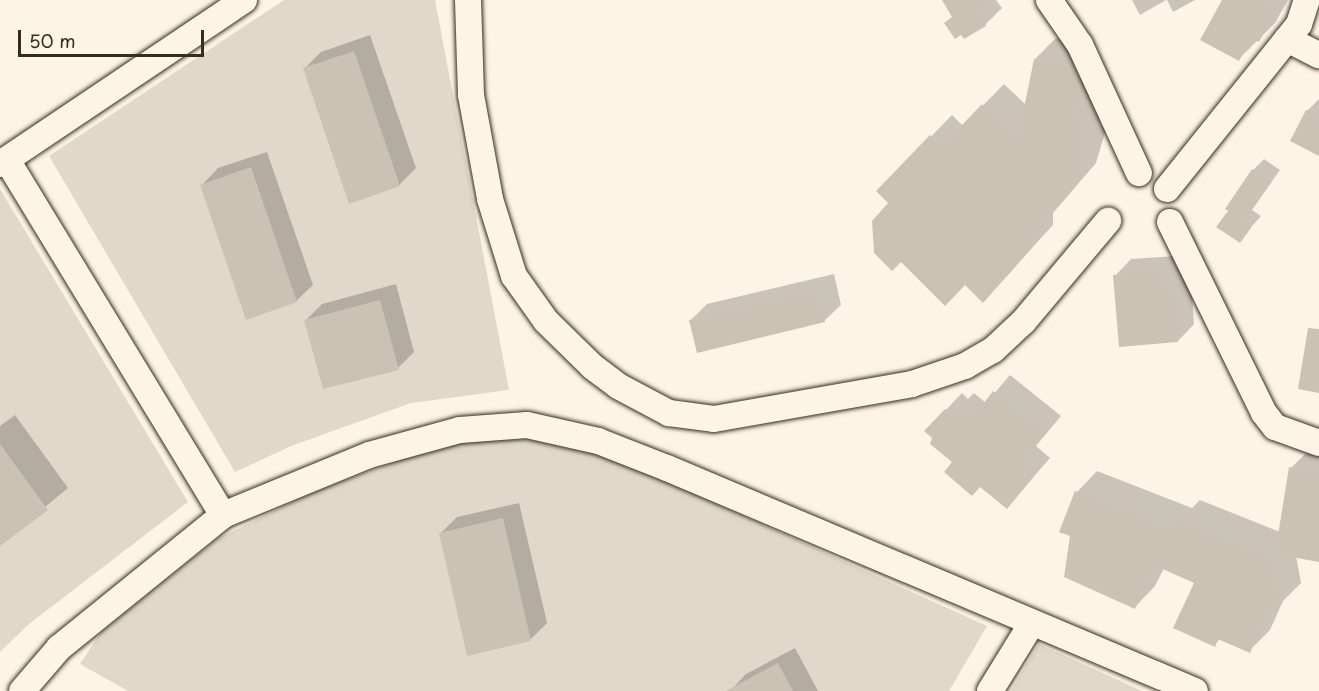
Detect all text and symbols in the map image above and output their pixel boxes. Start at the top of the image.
scale bar [21,18,207,56]
text: 50 m [29,27,76,54]

